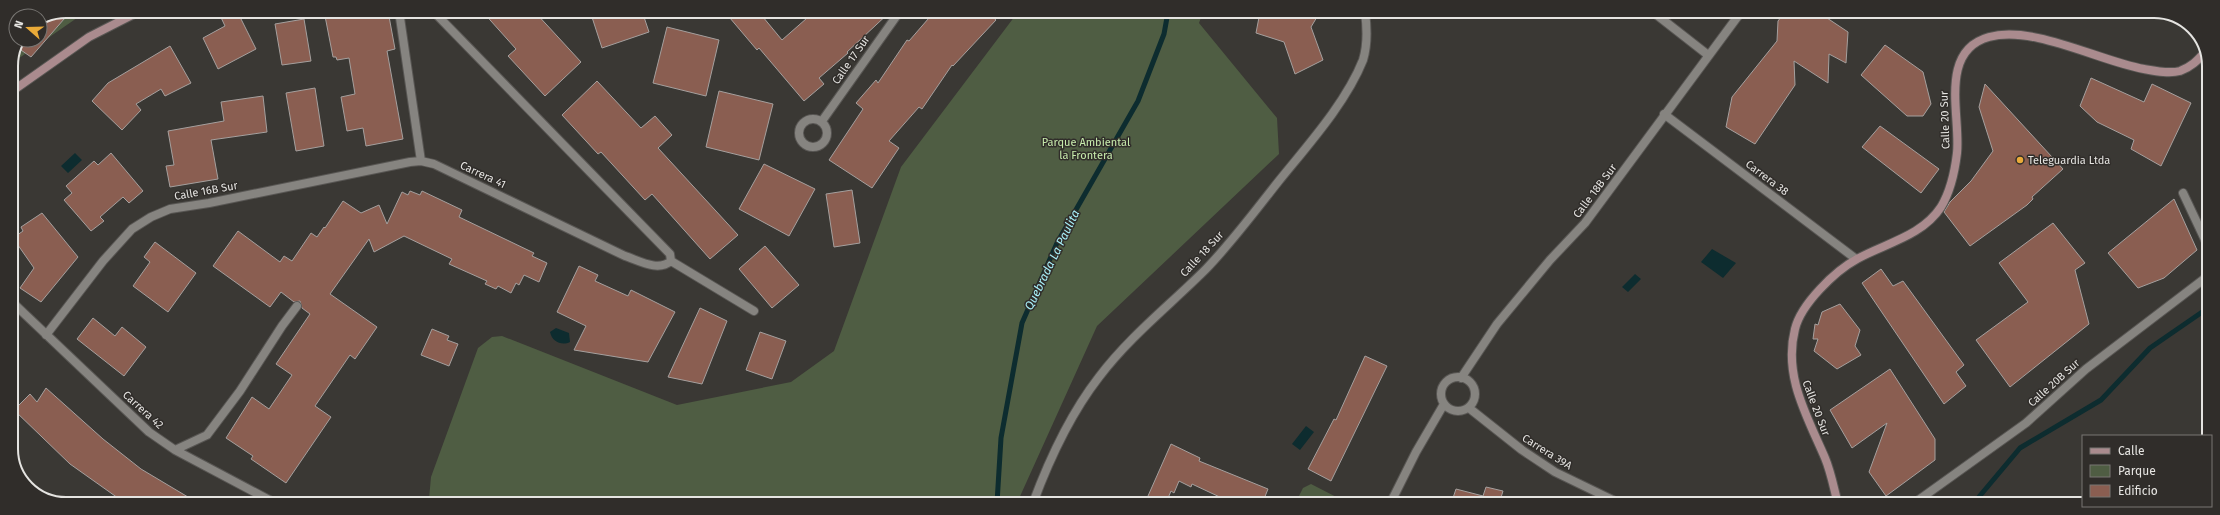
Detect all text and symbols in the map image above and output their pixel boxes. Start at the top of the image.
north arrow [8,8,48,48]
text: N [12,19,26,30]
street label: Calle 17 Sur [829,33,873,87]
street label: Calle 20 Sur [1937,90,1953,149]
park label: Parque Ambiental la Frontera [1042,136,1130,162]
place label: Teleguardia Ltda [2028,154,2110,167]
marker: Teleguardia Ltda [2015,155,2025,165]
street label: Carrera 38 [1743,158,1791,198]
street label: Carrera 41 [458,159,508,191]
street label: Calle 18B Sur [1570,161,1620,221]
street label: Calle 16B Sur [173,179,239,203]
water label: Quebrada La Paulita [1022,207,1082,312]
street label: Calle 18 Sur [1178,228,1227,279]
street label: Calle 20B Sur [2025,356,2083,410]
street label: Calle 20 Sur [1799,378,1833,438]
street label: Carrera 42 [120,388,166,432]
street label: Carrera 39A [1520,432,1575,473]
legend [2082,435,2212,507]
text: Calle [2118,444,2145,458]
text: Parque [2118,464,2156,478]
text: Edificio [2118,484,2158,498]

